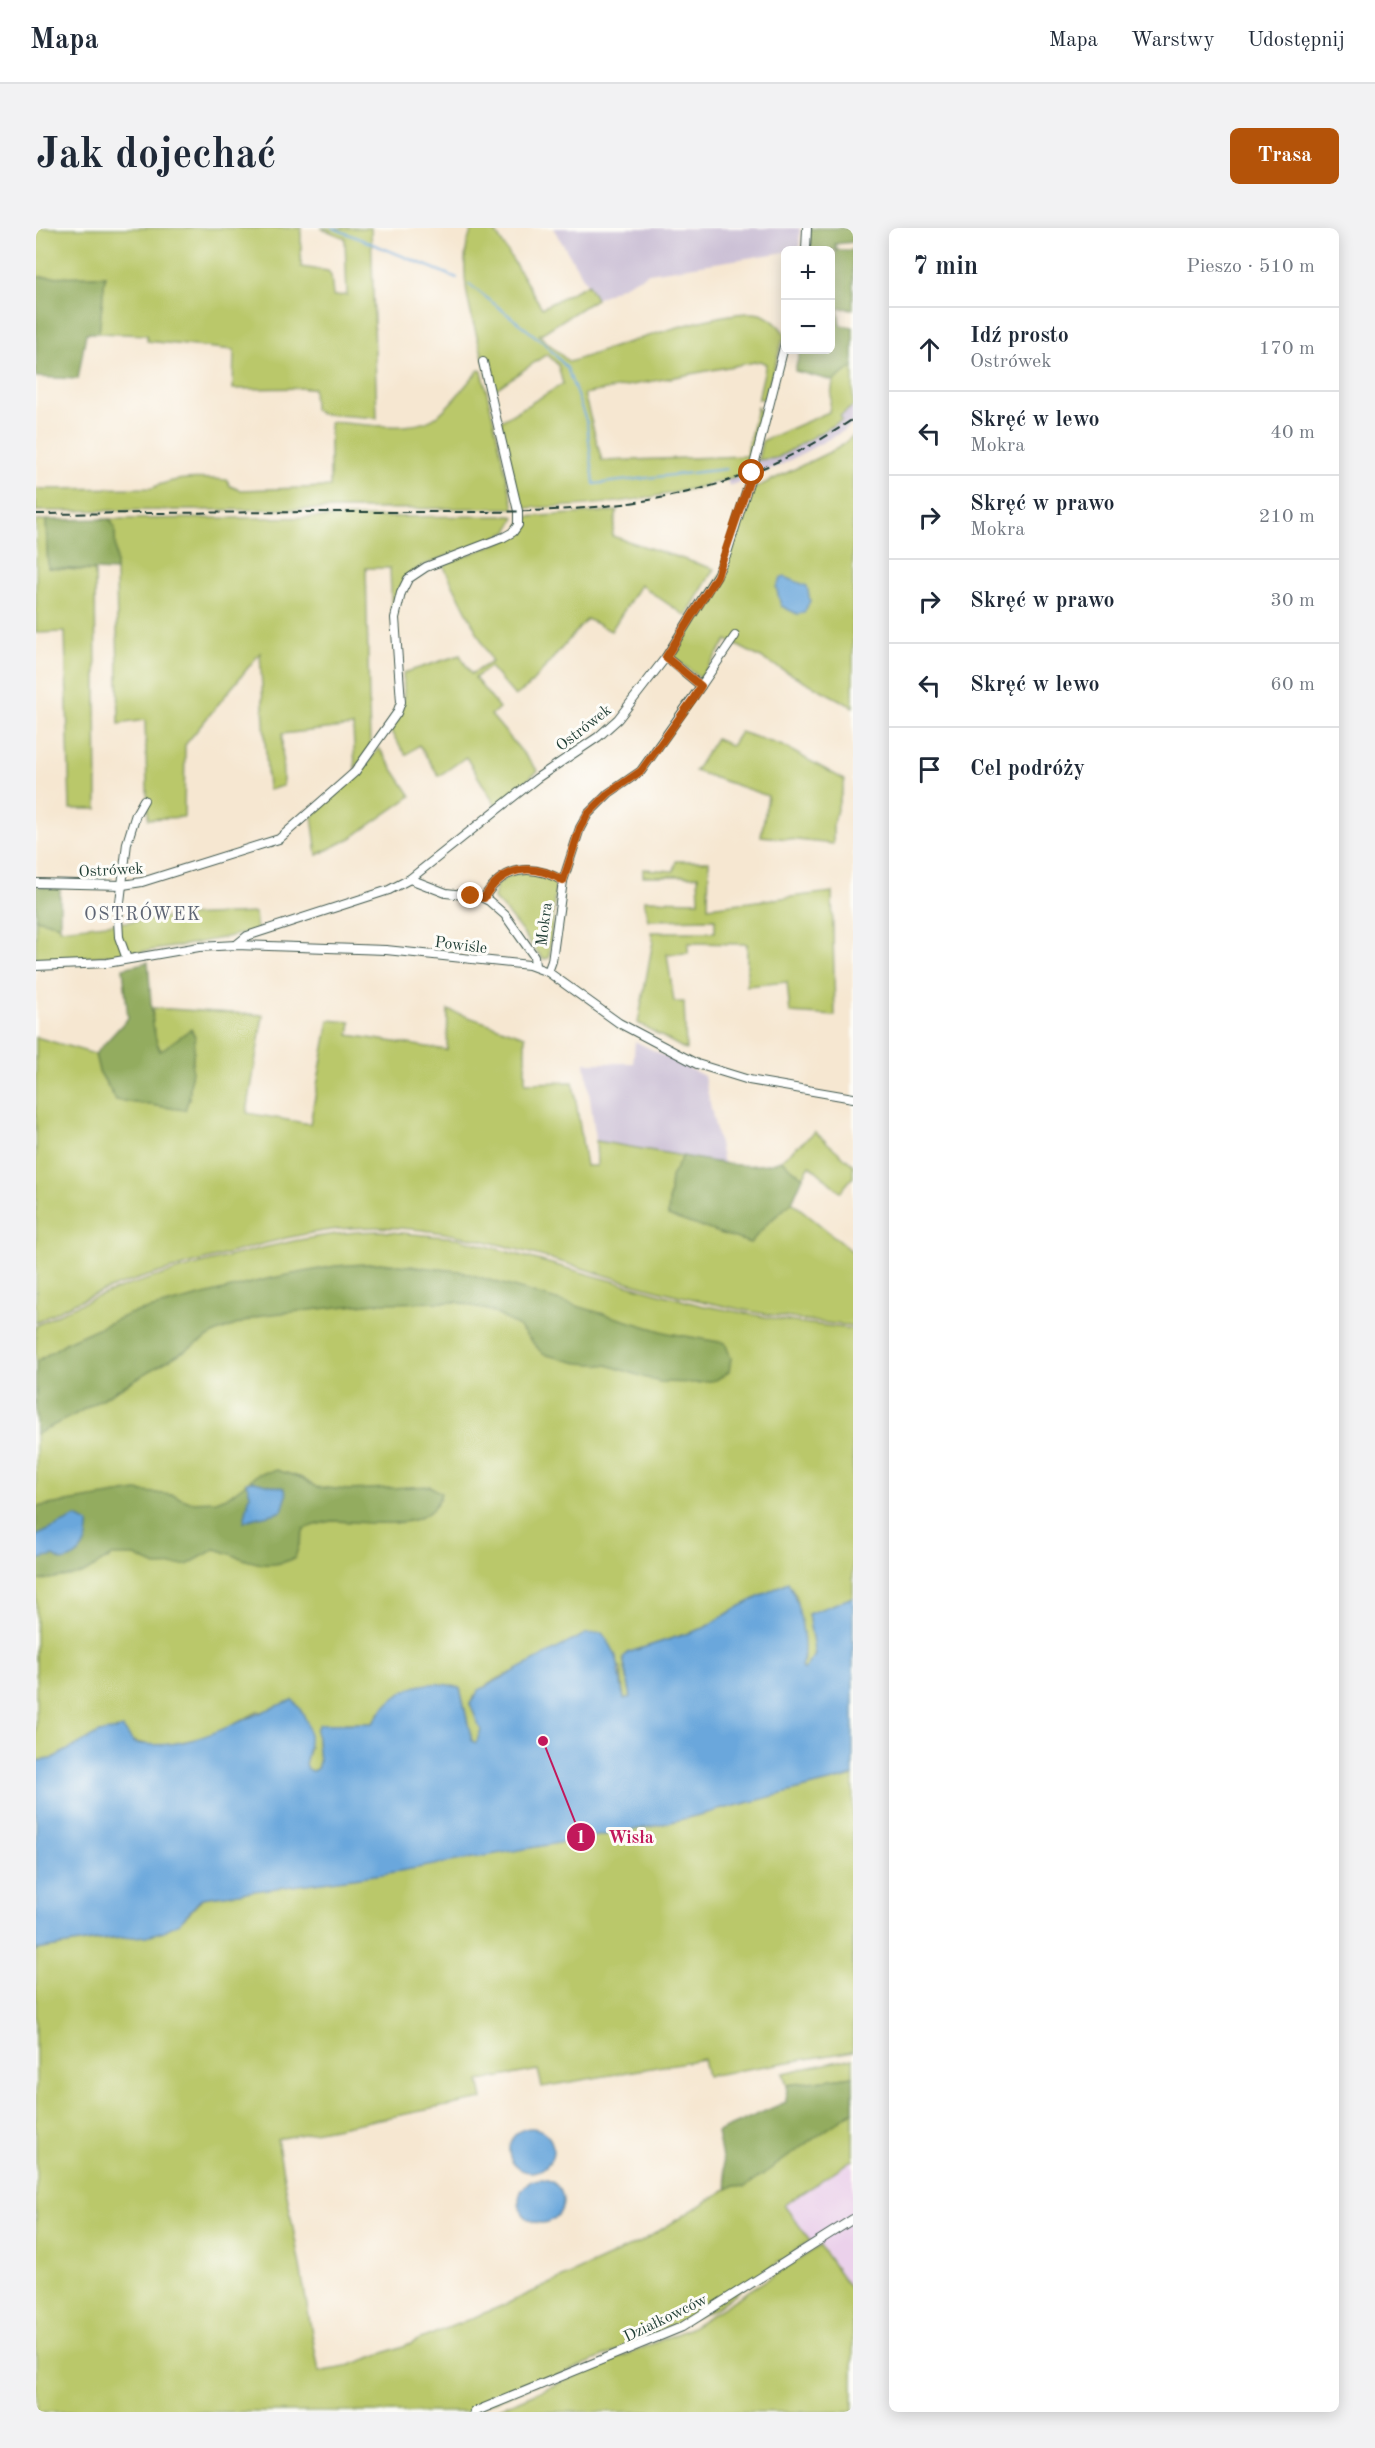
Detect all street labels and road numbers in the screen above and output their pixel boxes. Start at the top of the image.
street label: Ostrówek [554,702,615,755]
street label: Ostrówek [78,861,144,881]
street label: Mokra [534,901,556,947]
street label: Powiśle [433,935,488,957]
street label: Działkowców [622,2291,711,2346]

